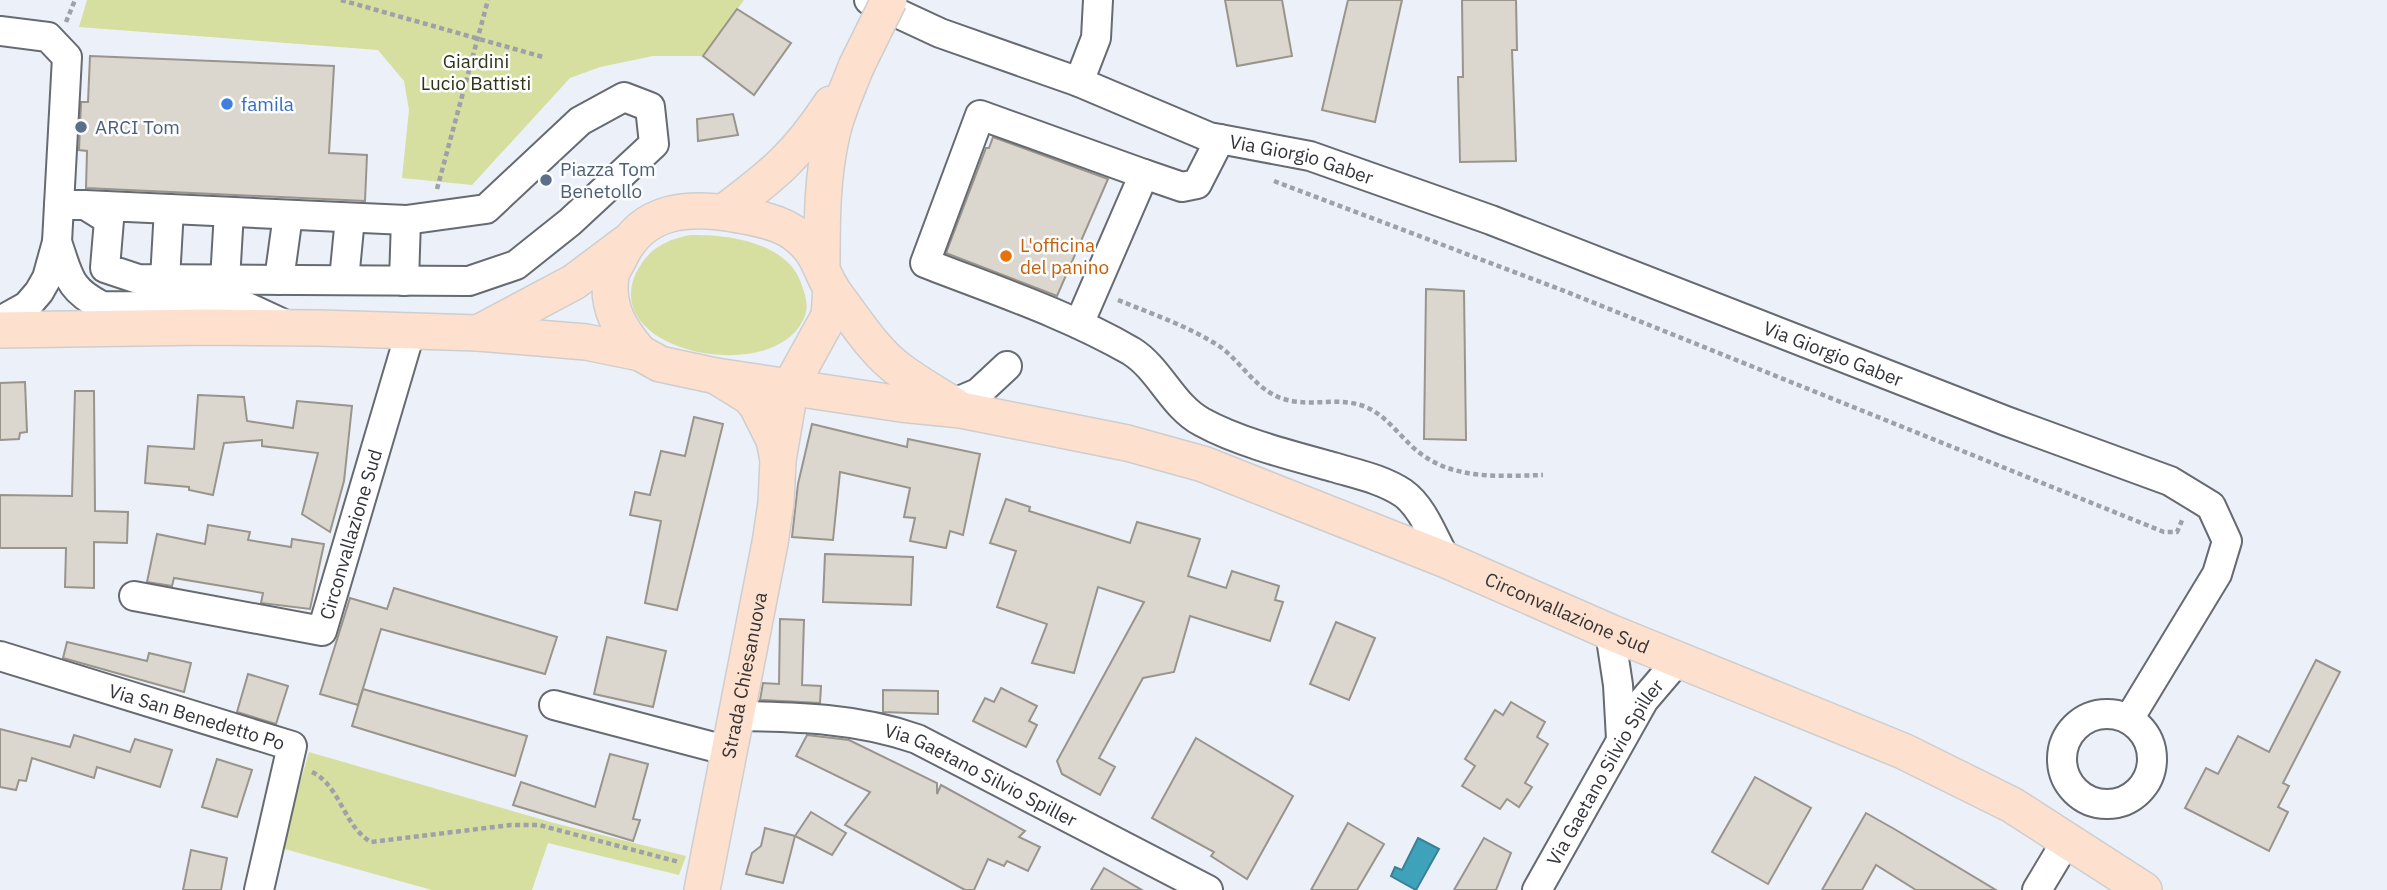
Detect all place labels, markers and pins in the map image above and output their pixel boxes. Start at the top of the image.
place label: famila [241,92,294,116]
marker: famila [219,96,235,112]
place label: ARCI Tom [95,115,180,139]
marker: ARCI Tom [73,119,89,135]
place label: Piazza Tom Benetollo [560,157,656,203]
marker: Piazza Tom Benetollo [538,172,554,188]
place label: L'officina del panino [1020,233,1109,279]
marker: L'officina del panino [998,248,1014,264]

